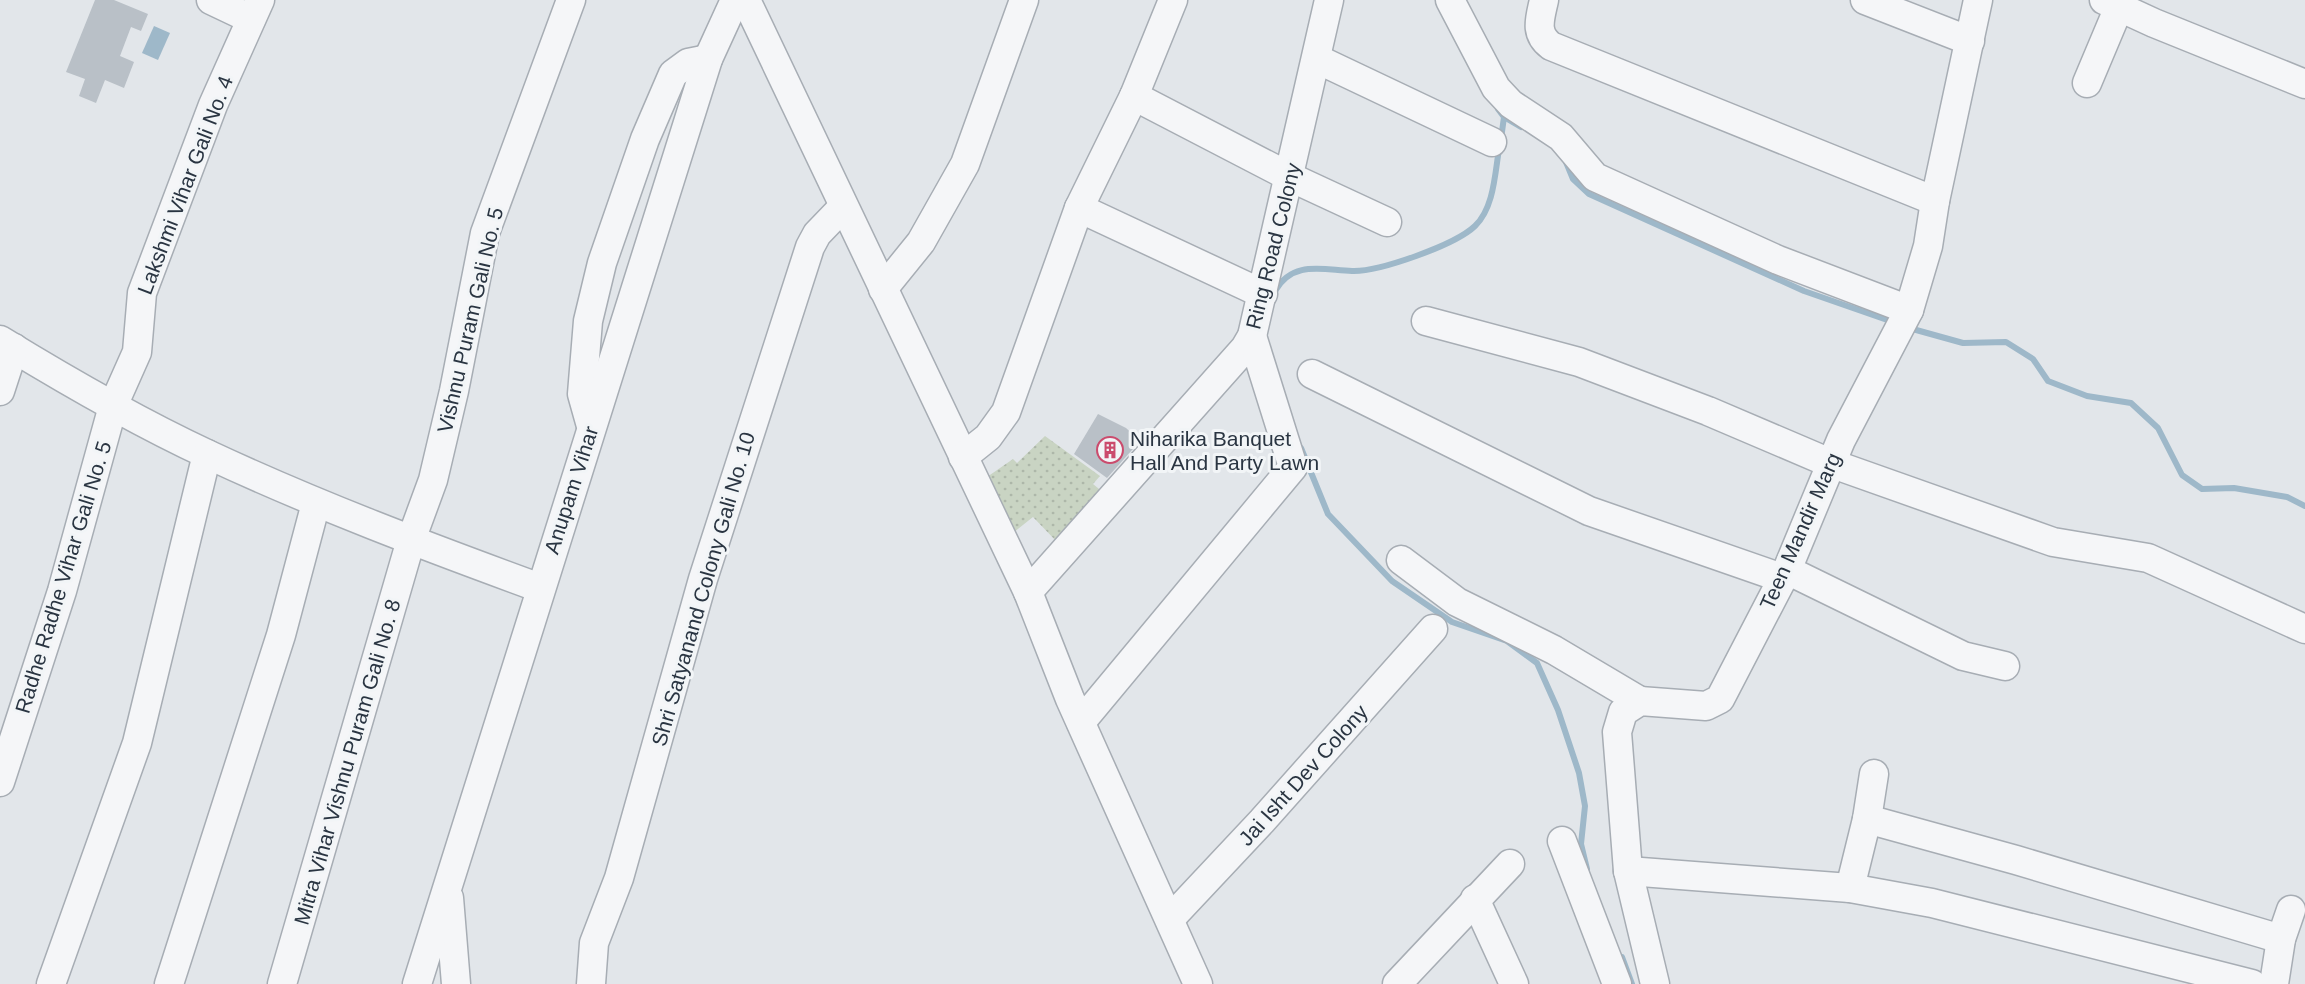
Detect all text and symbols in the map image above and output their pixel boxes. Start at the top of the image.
street label: Lakshmi Vihar Gali No. 4 [133,72,237,297]
street label: Ring Road Colony [1241,160,1305,331]
street label: Vishnu Puram Gali No. 5 [433,205,507,435]
street label: Anupam Vihar [540,423,602,557]
place label: Niharika Banquet Hall And Party Lawn [1130,427,1319,474]
street label: Shri Satyanand Colony Gali No. 10 [647,429,759,749]
building icon: Niharika Banquet Hall And Party Lawn [1095,435,1125,465]
street label: Radhe Radhe Vihar Gali No. 5 [11,438,115,716]
street label: Teen Mandir Marg [1755,449,1845,613]
street label: Mitra Vihar Vishnu Puram Gali No. 8 [289,597,405,927]
street label: Jai Isht Dev Colony [1234,700,1372,850]

